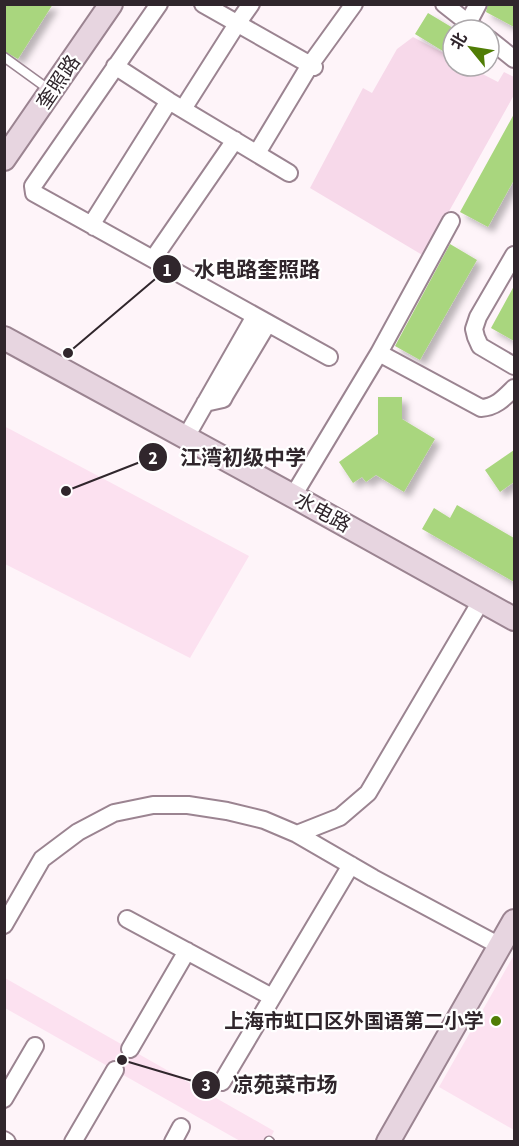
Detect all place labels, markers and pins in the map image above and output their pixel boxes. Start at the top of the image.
callout: 水电路奎照路 [152,250,332,289]
callout: 江湾初级中学 [138,438,318,477]
place label: 上海市虹口区外国语第二小学 [224,1008,484,1036]
marker: 上海市虹口区外国语第二小学 [489,1014,503,1028]
callout: 凉苑菜市场 [191,1065,350,1104]

